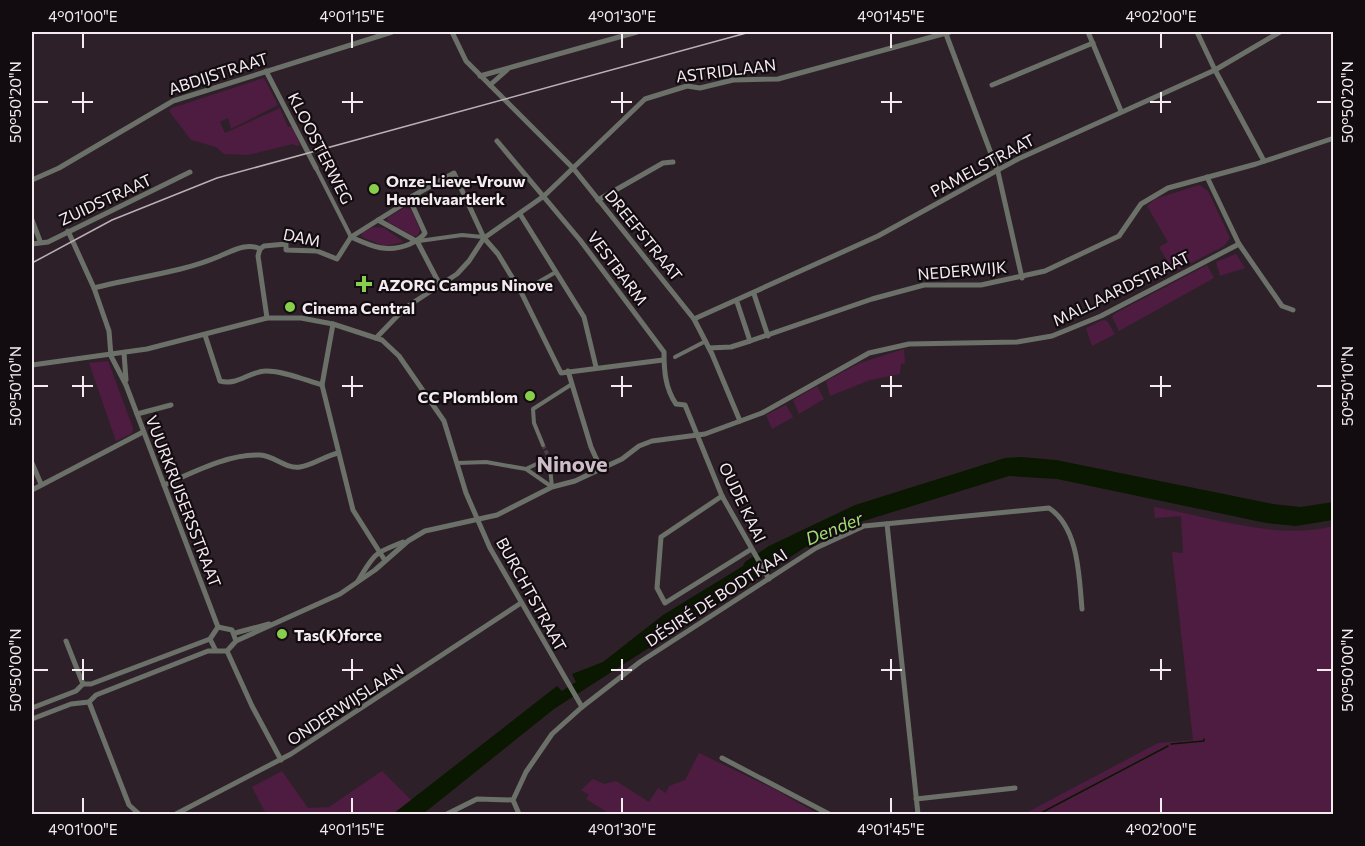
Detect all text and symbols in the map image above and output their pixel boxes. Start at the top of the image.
text: 4°01'00"E [48,7,118,25]
text: 4°01'15"E [320,7,384,25]
text: 4°01'30"E [588,7,656,25]
text: 4°01'45"E [857,7,925,25]
text: 4°02'00"E [1125,7,1197,25]
street label: ABDIJSTRAAT [166,48,270,98]
street label: ASTRIDLAAN [675,54,777,86]
text: 50°50'20"N [6,61,24,143]
text: 50°50'20"N [1338,61,1356,143]
street label: KLOOSTERWEG [285,89,357,207]
street label: PAMELSTRAAT [927,130,1037,200]
street label: ZUIDSTRAAT [56,169,154,229]
place label: Onze-Lieve-Vrouw Hemelvaartkerk [386,171,526,208]
marker: Onze-Lieve-Vrouw Hemelvaartkerk [367,182,381,196]
street label: DREEFSTRAAT [601,186,687,284]
street label: DAM [282,224,322,250]
street label: VESTBARM [584,227,652,309]
street label: MALLAARDSTRAAT [1049,247,1193,329]
street label: NEDERWIJK [917,257,1008,283]
marker: AZORG Campus Ninove [355,275,373,293]
place label: AZORG Campus Ninove [378,275,553,294]
place label: Cinema Central [302,298,415,317]
marker: Cinema Central [283,300,297,314]
text: 50°50'10"N [6,346,24,426]
text: 50°50'10"N [1338,346,1356,426]
place label: CC Plomblom [417,387,518,406]
marker: CC Plomblom [523,389,537,403]
street label: VUURKRUISERSSTRAAT [142,412,226,590]
district label: Ninove [536,450,608,477]
street label: OUDE KAAI [716,459,770,545]
water label: Dender [802,506,867,549]
street label: BURCHTSTRAAT [493,534,571,654]
street label: DÉSIRÉ DE BODTKAAI [642,544,790,650]
place label: Tas(K)force [294,625,382,644]
marker: Tas(K)force [275,627,289,641]
text: 50°50'00"N [6,628,24,712]
text: 50°50'00"N [1338,628,1356,712]
street label: ONDERWIJSLAAN [283,659,407,749]
text: 4°01'00"E [48,820,118,838]
text: 4°01'15"E [320,820,384,838]
text: 4°01'30"E [588,820,656,838]
text: 4°01'45"E [857,820,925,838]
text: 4°02'00"E [1125,820,1197,838]

